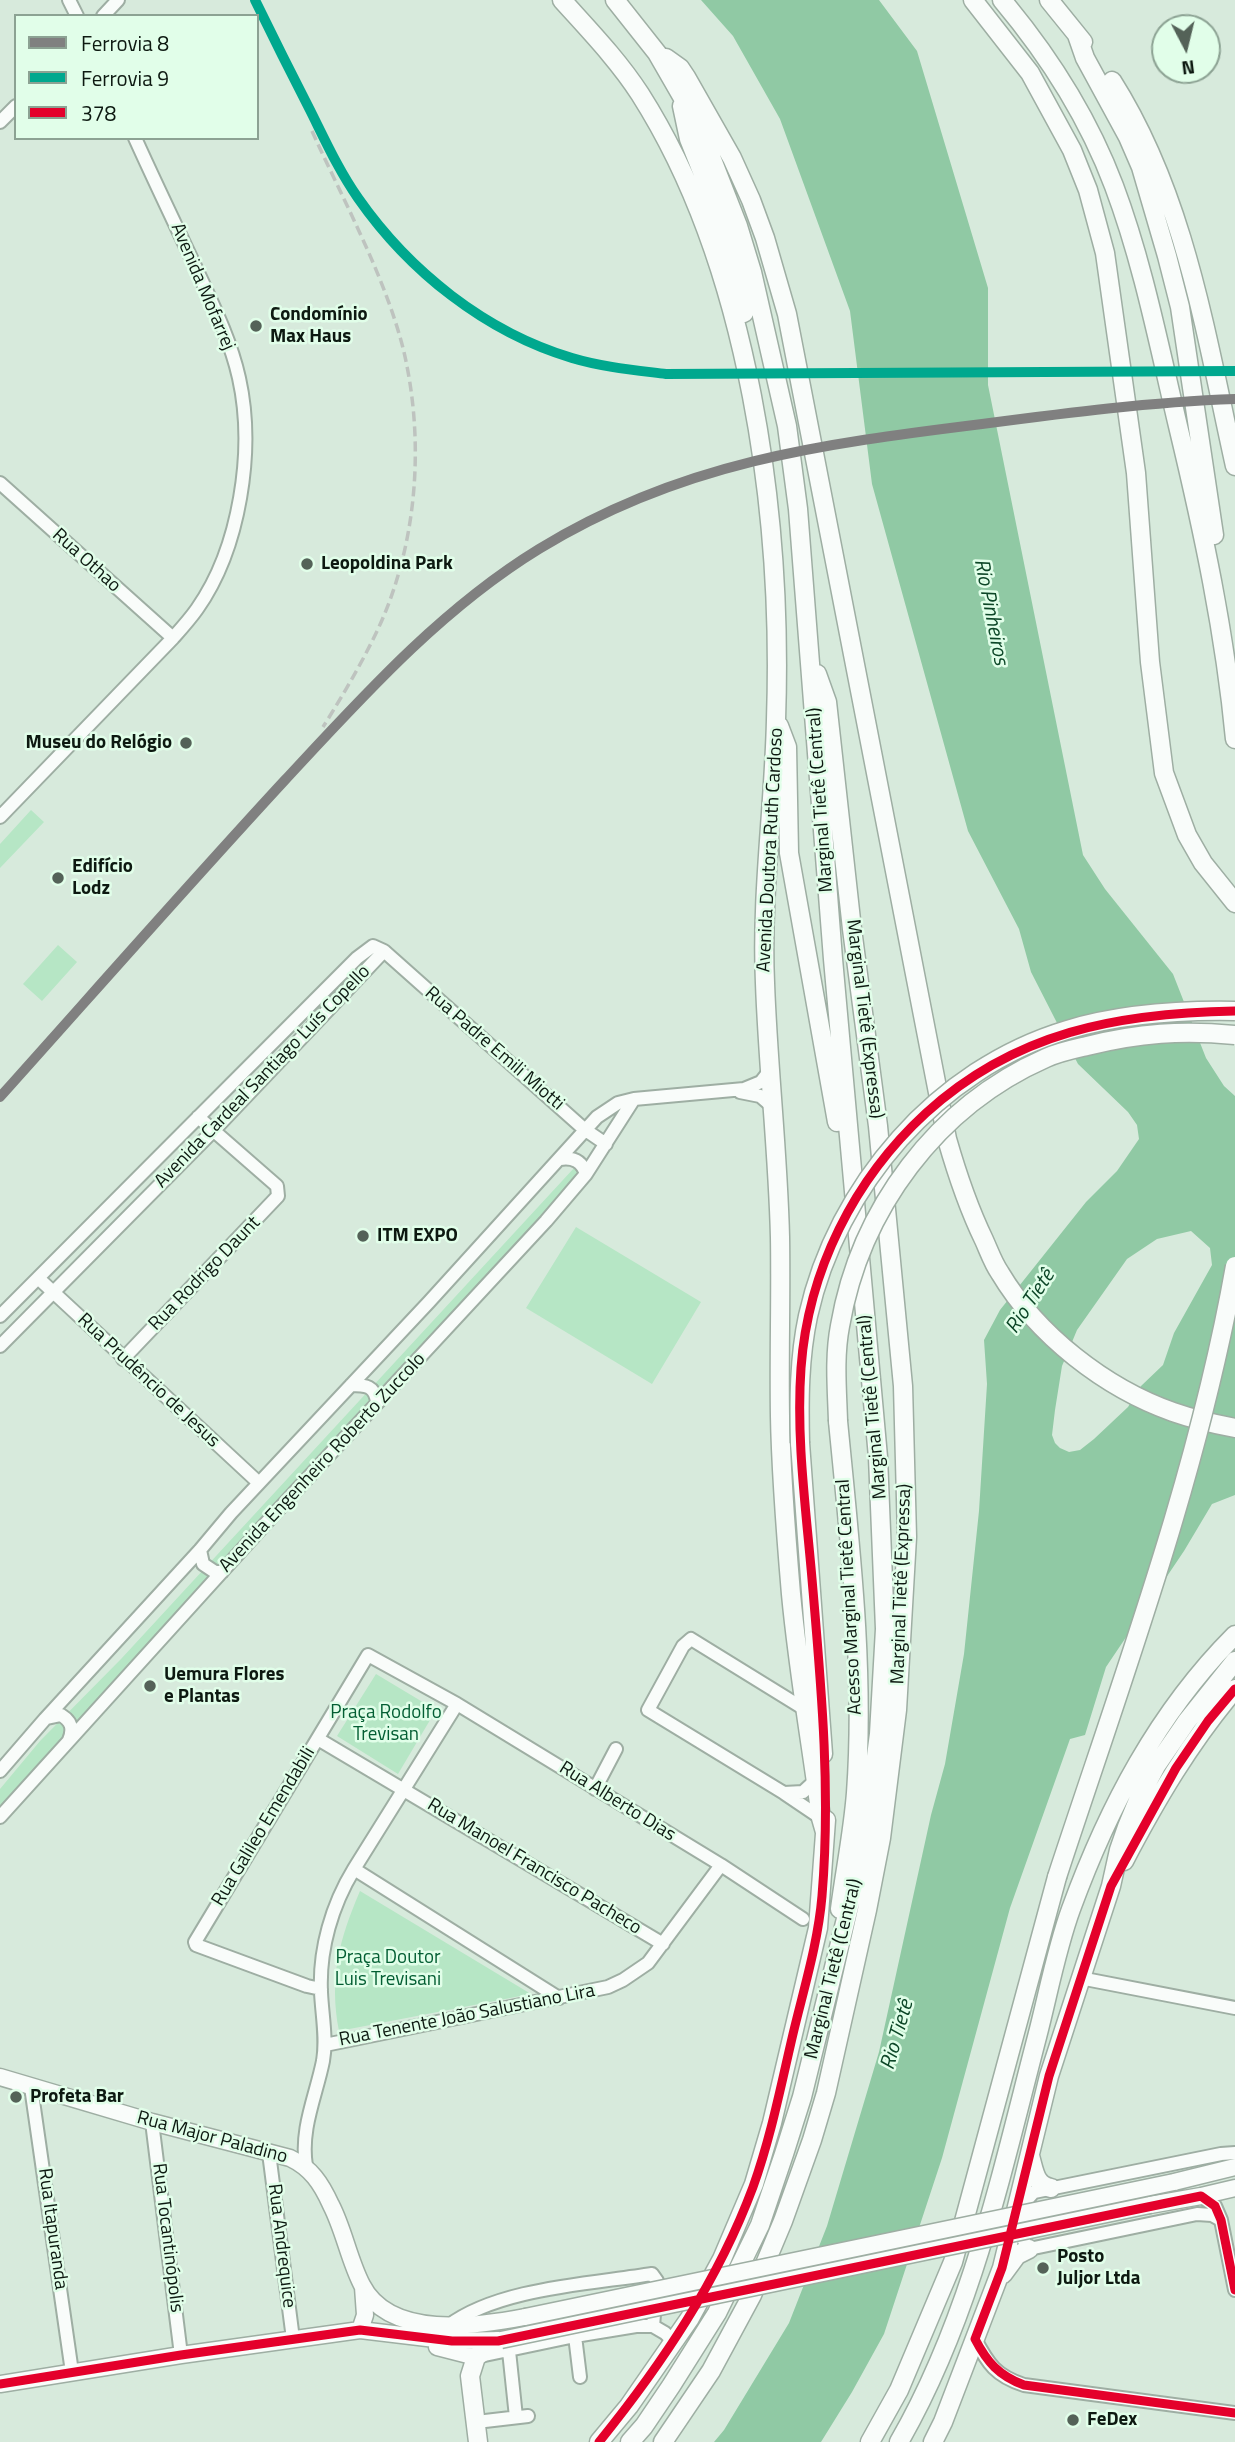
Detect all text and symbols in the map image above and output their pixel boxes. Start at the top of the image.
legend [14,14,259,140]
north arrow [1151,14,1221,84]
text: Ferrovia 8 [81,27,169,59]
text: N [1180,53,1197,84]
text: Ferrovia 9 [81,62,169,94]
text: 378 [81,97,116,129]
street label: Avenida Mofarrej [165,220,239,354]
place label: Condomínio Max Haus [270,304,368,348]
marker: Condomínio Max Haus [248,318,264,334]
street label: Rua Othao [47,524,125,598]
place label: Leopoldina Park [321,553,453,575]
marker: Leopoldina Park [299,556,315,572]
water label: Rio Pinheiros [967,557,1013,667]
street label: Marginal Tietê (Central) [803,707,839,893]
street label: Avenida Doutora Ruth Cardoso [753,727,789,973]
place label: Museu do Relógio [25,732,172,754]
marker: Museu do Relógio [178,735,194,751]
place label: Edifício Lodz [72,856,133,900]
marker: Edifício Lodz [50,870,66,886]
street label: Marginal Tietê (Expressa) [840,918,888,1120]
street label: Avenida Cardeal Santiago Luís Copello [150,961,376,1193]
street label: Rua Padre Emili Miotti [420,982,568,1116]
street label: Rua Rodrigo Daunt [145,1212,265,1336]
place label: ITM EXPO [377,1225,458,1247]
marker: ITM EXPO [355,1228,371,1244]
water label: Rio Tietê [1001,1265,1061,1339]
street label: Rua Prudêncio de Jesus [72,1309,224,1453]
street label: Marginal Tietê (Central) [854,1314,892,1500]
street label: Avenida Engenheiro Roberto Zuccolo [215,1348,431,1578]
street label: Acesso Marginal Tietê Central [832,1478,868,1716]
street label: Marginal Tietê (Expressa) [887,1483,917,1685]
place label: Uemura Flores e Plantas [164,1664,284,1708]
marker: Uemura Flores e Plantas [142,1678,158,1694]
park label: Praça Rodolfo Trevisan [330,1702,442,1746]
street label: Rua Galileo Emendabili [207,1743,321,1911]
street label: Rua Alberto Dias [555,1757,679,1847]
street label: Rua Manoel Francisco Pacheco [423,1794,645,1940]
street label: Marginal Tietê (Central) [801,1876,867,2062]
park label: Praça Doutor Luis Trevisani [335,1947,441,1991]
street label: Rua Tenente João Salustiano Lira [337,1980,597,2052]
water label: Rio Tietê [876,1997,920,2073]
place label: Profeta Bar [30,2086,124,2108]
marker: Profeta Bar [8,2089,24,2105]
street label: Rua Major Paladino [134,2107,290,2169]
street label: Rua Tocantinópolis [147,2162,187,2314]
street label: Rua Itapuranda [32,2167,72,2291]
street label: Rua Andrequice [262,2183,300,2309]
place label: Posto Juljor Ltda [1057,2246,1140,2290]
marker: Posto Juljor Ltda [1035,2260,1051,2276]
place label: FeDex [1087,2409,1137,2431]
marker: FeDex [1065,2412,1081,2428]

